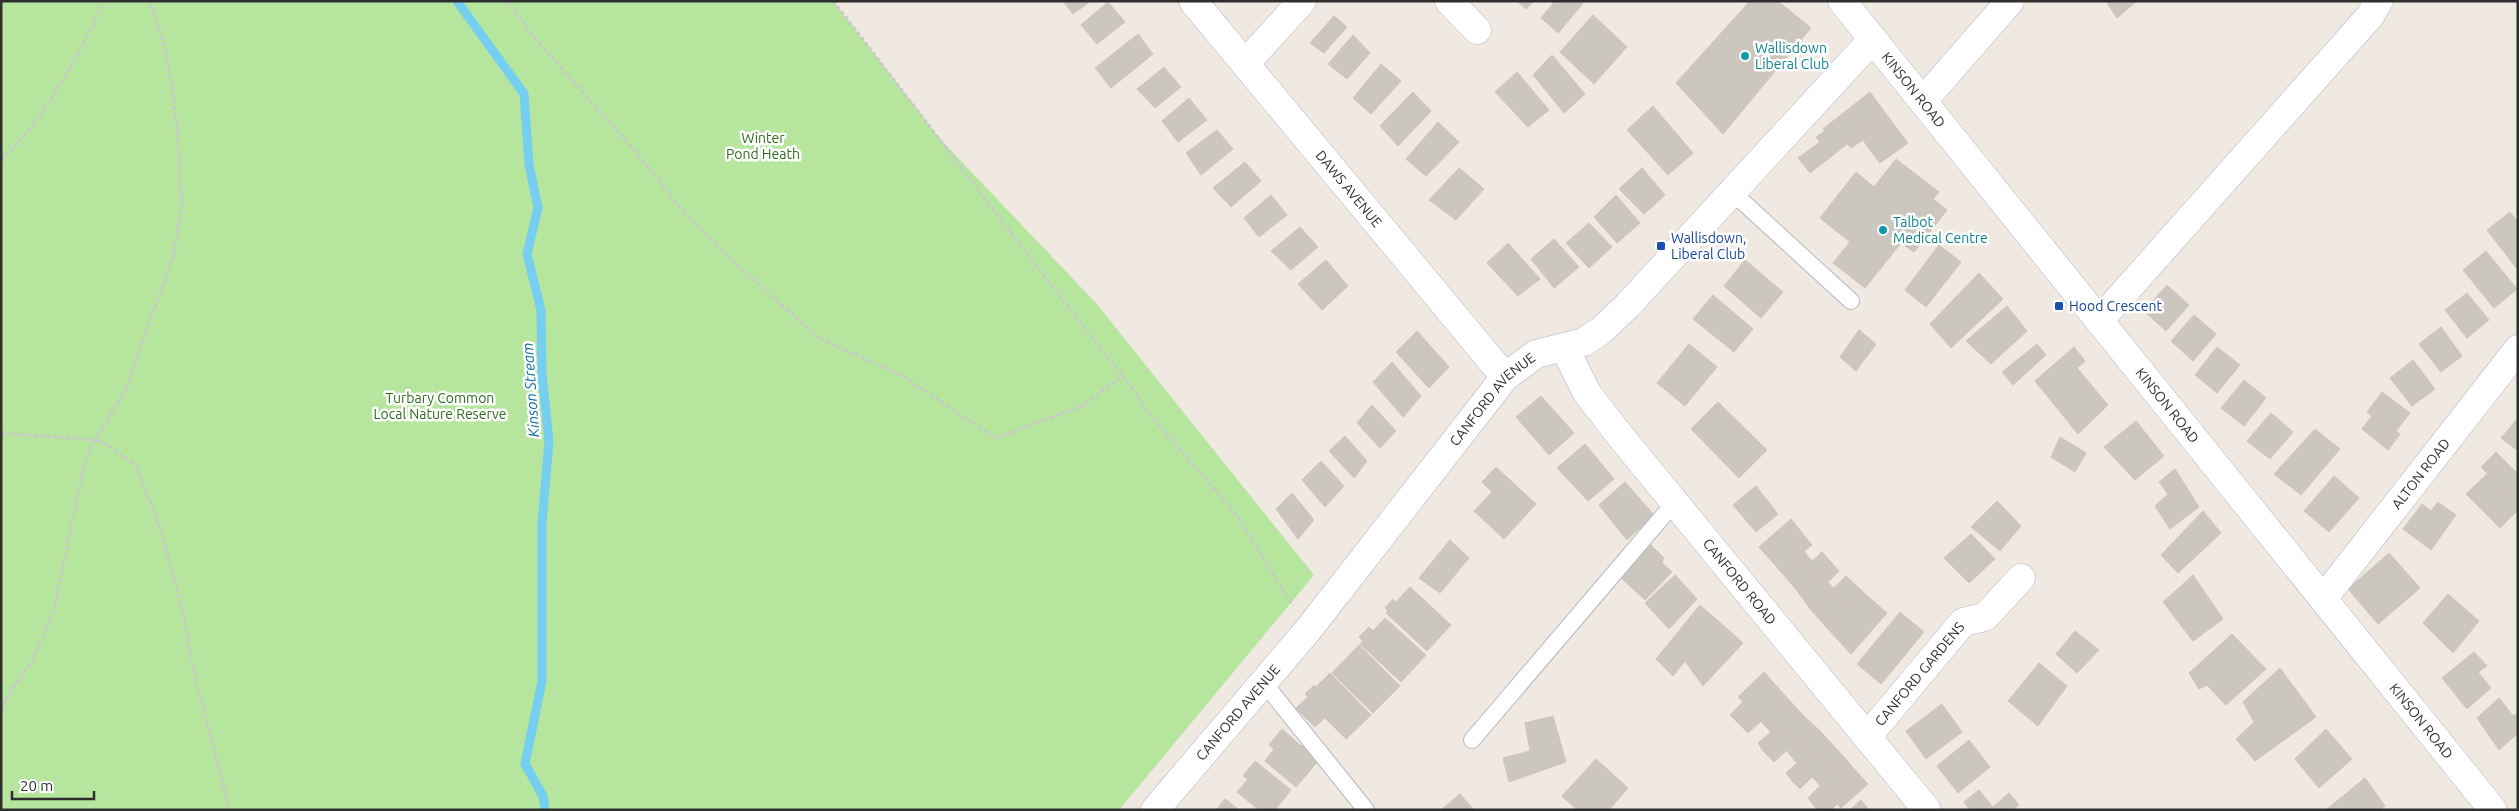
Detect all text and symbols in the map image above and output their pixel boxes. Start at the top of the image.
place label: Wallisdown Liberal Club [1755,40,1829,72]
street label: KINSON ROAD [1878,49,1949,131]
marker: Wallisdown Liberal Club [1739,50,1751,62]
park label: Winter Pond Heath [726,130,800,162]
street label: DAWS AVENUE [1312,147,1385,230]
place label: Talbot Medical Centre [1893,214,1988,246]
marker: Talbot Medical Centre [1877,224,1889,236]
place label: Wallisdown, Liberal Club [1671,230,1746,262]
marker: Wallisdown, Liberal Club [1655,240,1667,252]
place label: Hood Crescent [2069,298,2162,314]
marker: Hood Crescent [2053,300,2065,312]
water label: Kinson Stream [519,342,542,438]
street label: CANFORD AVENUE [1446,349,1538,449]
street label: KINSON ROAD [2132,364,2203,446]
park label: Turbary Common Local Nature Reserve [373,390,507,422]
street label: ALTON ROAD [2388,435,2453,512]
street label: CANFORD ROAD [1700,535,1780,628]
street label: CANFORD GARDENS [1872,619,1967,729]
street label: CANFORD AVENUE [1193,661,1283,764]
street label: KINSON ROAD [2386,680,2456,762]
scale bar [12,768,95,800]
text: 20 m [20,777,53,794]

